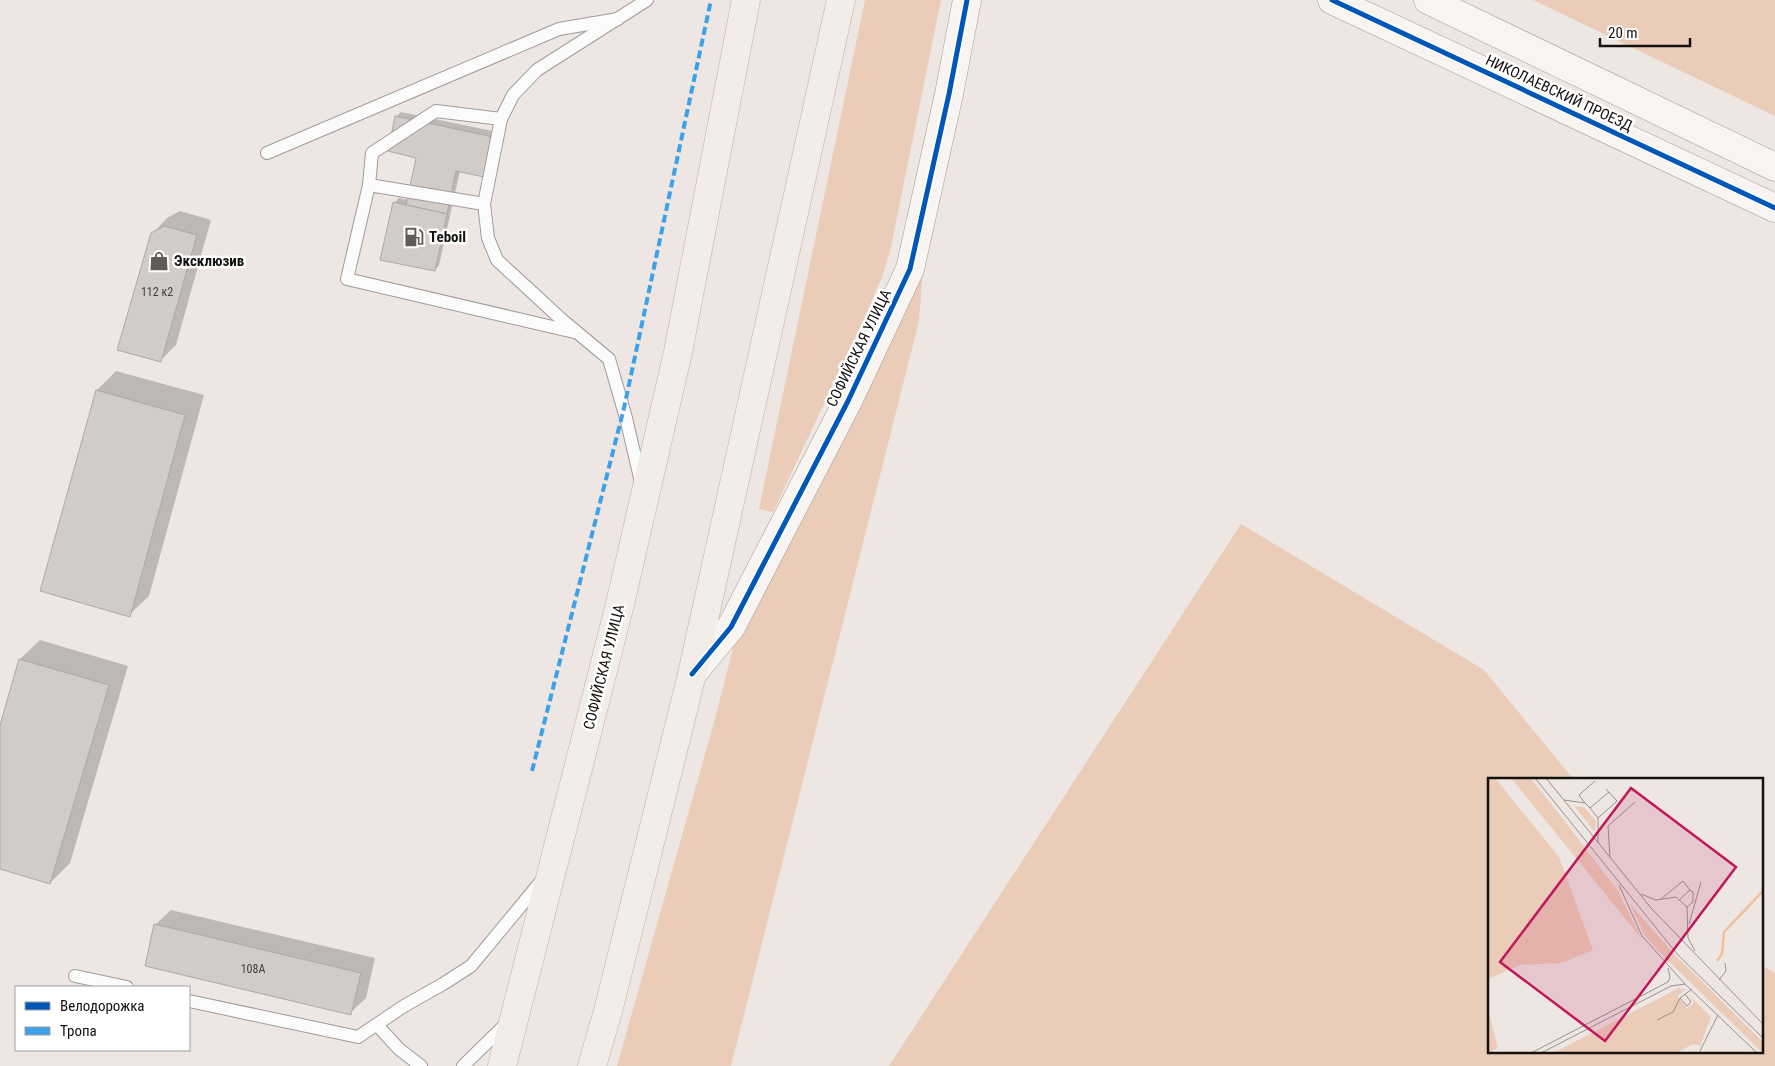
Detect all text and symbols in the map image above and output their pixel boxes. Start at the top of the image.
scale bar [1600,15,1690,47]
text: 20 m [1608,24,1638,42]
street label: НИКОЛАЕВСКИЙ ПРОЕЗД [1483,51,1635,135]
fuel station icon: Teboil [403,226,425,248]
place label: Teboil [429,228,466,246]
shop icon: Эксклюзив [148,250,170,272]
place label: Эксклюзив [174,252,244,270]
house number: 112 к2 [141,285,173,299]
street label: СОФИЙСКАЯ УЛИЦА [823,286,895,410]
street label: СОФИЙСКАЯ УЛИЦА [580,602,628,731]
inset map [1488,778,1762,1054]
house number: 108А [241,962,265,976]
legend [15,986,190,1051]
text: Велодорожка [60,997,145,1015]
text: Тропа [60,1022,97,1040]

